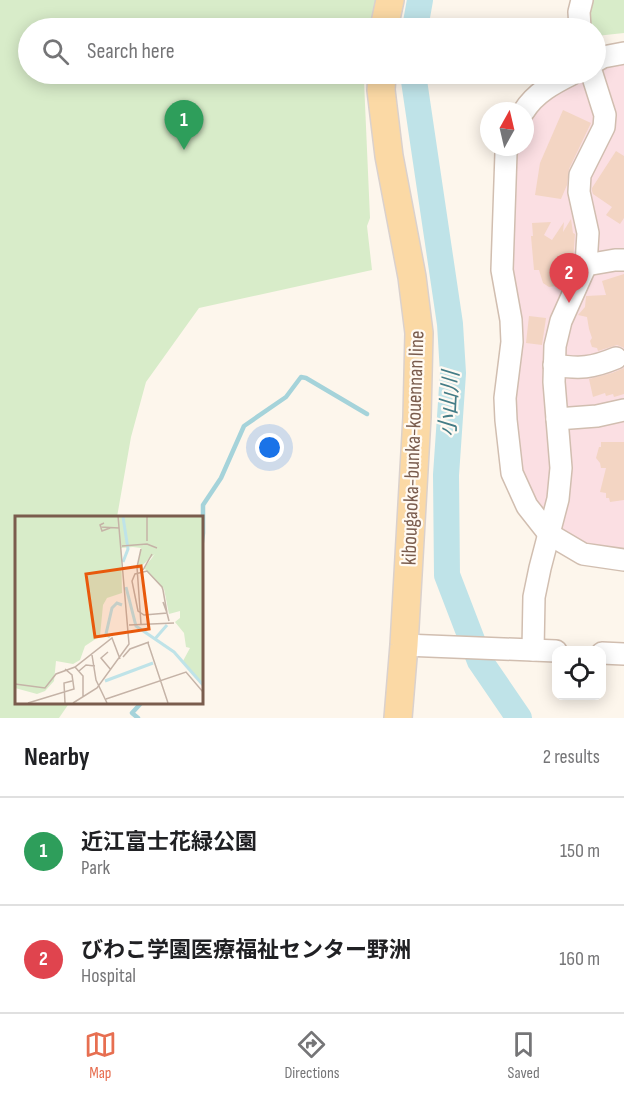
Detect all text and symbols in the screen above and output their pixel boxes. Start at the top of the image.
search box [18,18,606,84]
icon: search [39,35,72,68]
text: Search here [87,38,174,65]
pin: 1 [164,100,204,150]
north arrow [480,102,534,156]
pin: 2 [550,254,588,303]
street label: kibougaoka-bunka-kouennan line [396,330,430,566]
water label: 小山川 [435,368,465,438]
your location [255,433,284,462]
inset map [15,516,202,703]
map controls [552,646,606,700]
button: locate [552,646,606,700]
text: Nearby [24,742,90,773]
text: 2 results [543,745,600,769]
text: 近江富士花緑公園 [81,829,257,856]
text: 1 [40,839,47,863]
text: 150 m [560,839,600,863]
text: Park [81,856,110,880]
text: びわこ学園医療福祉センター野洲 [81,937,411,964]
text: 2 [39,947,48,971]
text: 160 m [559,947,600,971]
text: Hospital [81,964,136,988]
tab: Map [84,1028,117,1083]
tab: Directions [284,1028,340,1083]
tab: Saved [507,1028,540,1083]

